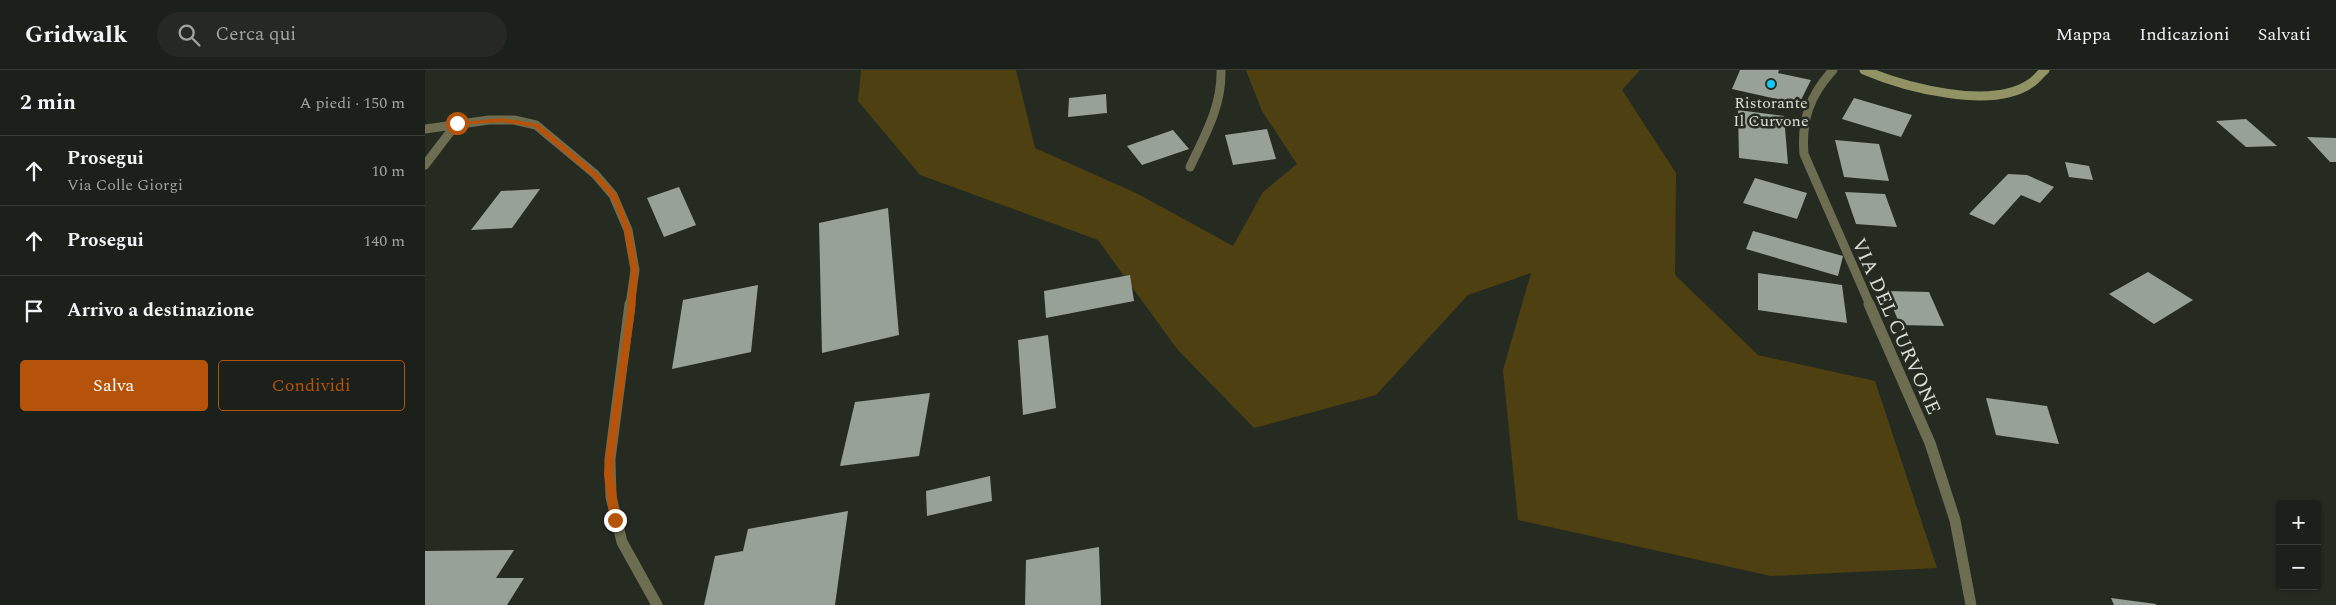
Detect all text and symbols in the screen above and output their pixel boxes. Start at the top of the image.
search box [157,12,507,57]
text: Gridwalk [25,17,127,53]
text: Cerca qui [215,20,296,49]
icon: search [175,21,203,49]
text: Mappa [2056,21,2111,48]
text: Indicazioni [2139,21,2230,48]
text: Salvati [2258,21,2311,48]
marker: Ristorante Il Curvone [1765,78,1777,90]
text: 2 min [20,87,76,119]
text: A piedi · 150 m [299,91,405,115]
place label: Ristorante Il Curvone [1733,91,1809,133]
route start [446,112,469,135]
text: Prosegui [67,144,144,173]
icon: ahead [20,157,48,185]
text: 10 m [371,159,405,183]
text: Via Colle Giorgi [67,173,183,197]
text: Prosegui [67,226,144,255]
icon: ahead [20,227,48,255]
text: 140 m [363,229,405,253]
street label: VIA DEL CURVONE [1844,233,1949,420]
text: Arrivo a destinazione [67,296,254,325]
icon: arrive [20,297,48,325]
button: Salva [20,360,208,411]
button: Condividi [218,360,405,411]
map controls [2276,500,2321,590]
button: + [2276,500,2321,545]
route end [604,509,627,532]
button: − [2276,545,2321,590]

